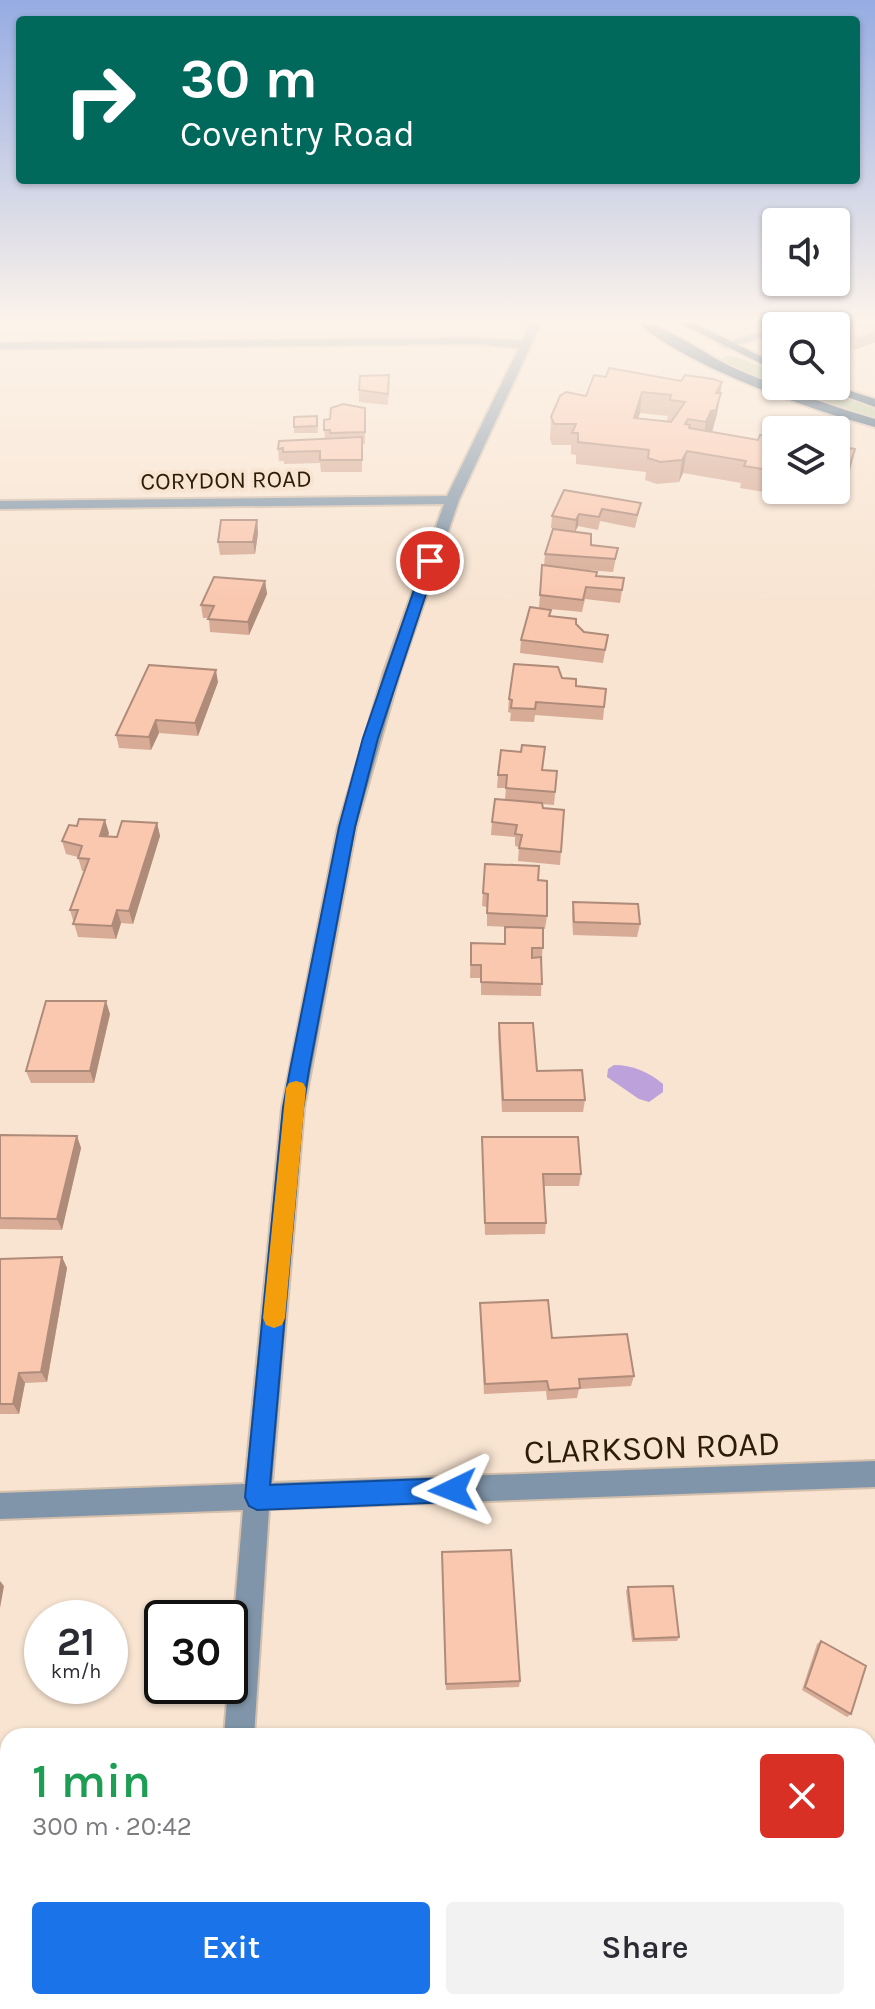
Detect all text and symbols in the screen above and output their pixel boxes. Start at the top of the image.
text: 30 m [180,46,318,111]
icon: right [48,48,152,152]
text: Coventry Road [180,113,415,155]
map controls [762,208,850,504]
button: sound [762,208,850,296]
button: search [762,312,850,400]
button: layers [762,416,850,504]
street label: CORYDON ROAD [140,465,312,495]
pin [396,527,464,595]
icon: arrive [408,539,452,583]
street label: CLARKSON ROAD [523,1424,781,1472]
position arrow [411,1448,495,1532]
speed limit sign: 30 [144,1600,248,1704]
text: 21 [57,1618,95,1665]
text: km/h [51,1660,101,1683]
text: 1 min [32,1753,151,1809]
button: close [760,1754,844,1838]
text: 300 m · 20:42 [32,1811,192,1842]
button: Exit [32,1902,430,1994]
button: Share [446,1902,844,1994]

